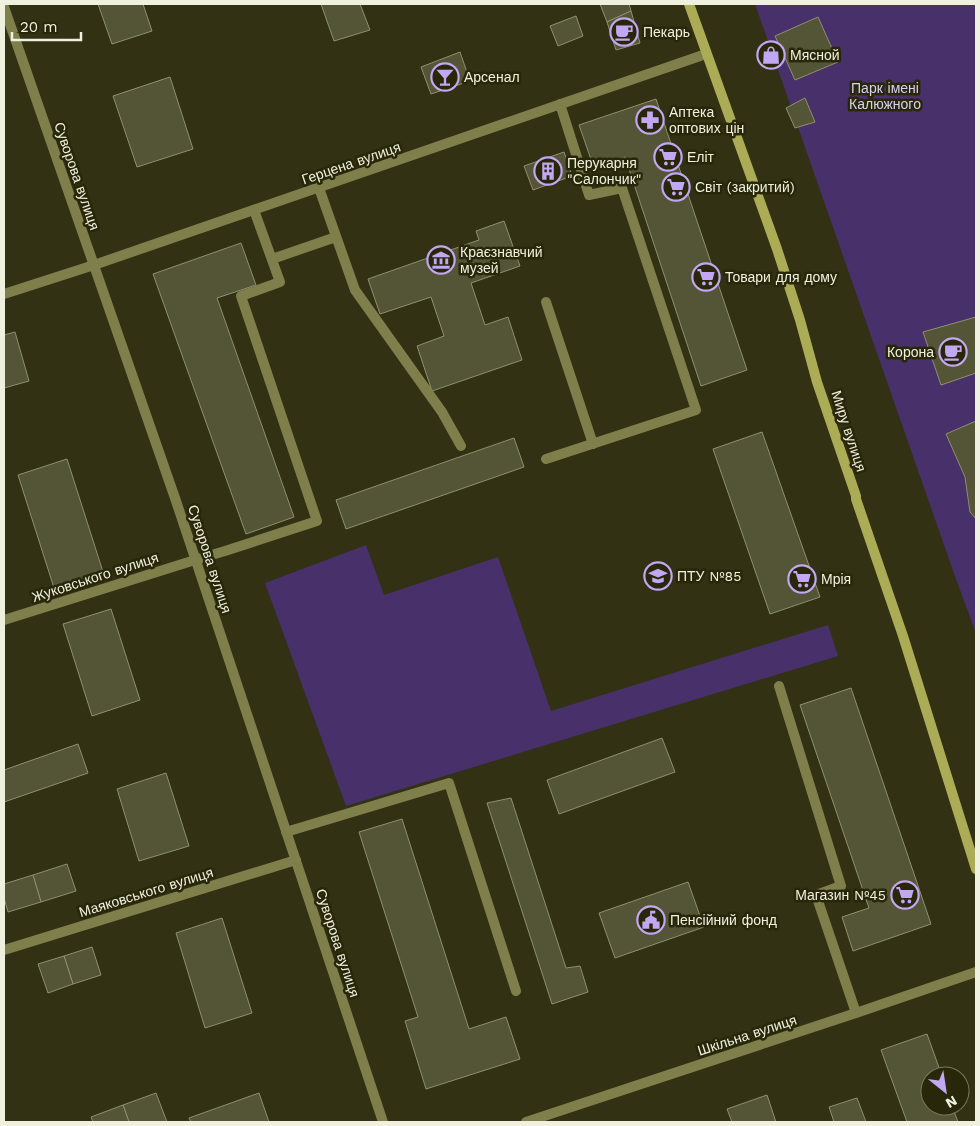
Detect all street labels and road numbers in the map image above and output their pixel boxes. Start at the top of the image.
street label: Суворова вулиця [51,120,103,232]
street label: Герцена вулиця [299,139,403,187]
street label: Миру вулиця [828,388,870,474]
street label: Суворова вулиця [185,503,235,615]
street label: Жуковського вулиця [30,549,160,605]
street label: Маяковського вулиця [77,864,215,920]
street label: Суворова вулиця [313,887,363,999]
street label: Шкільна вулиця [695,1011,799,1059]

